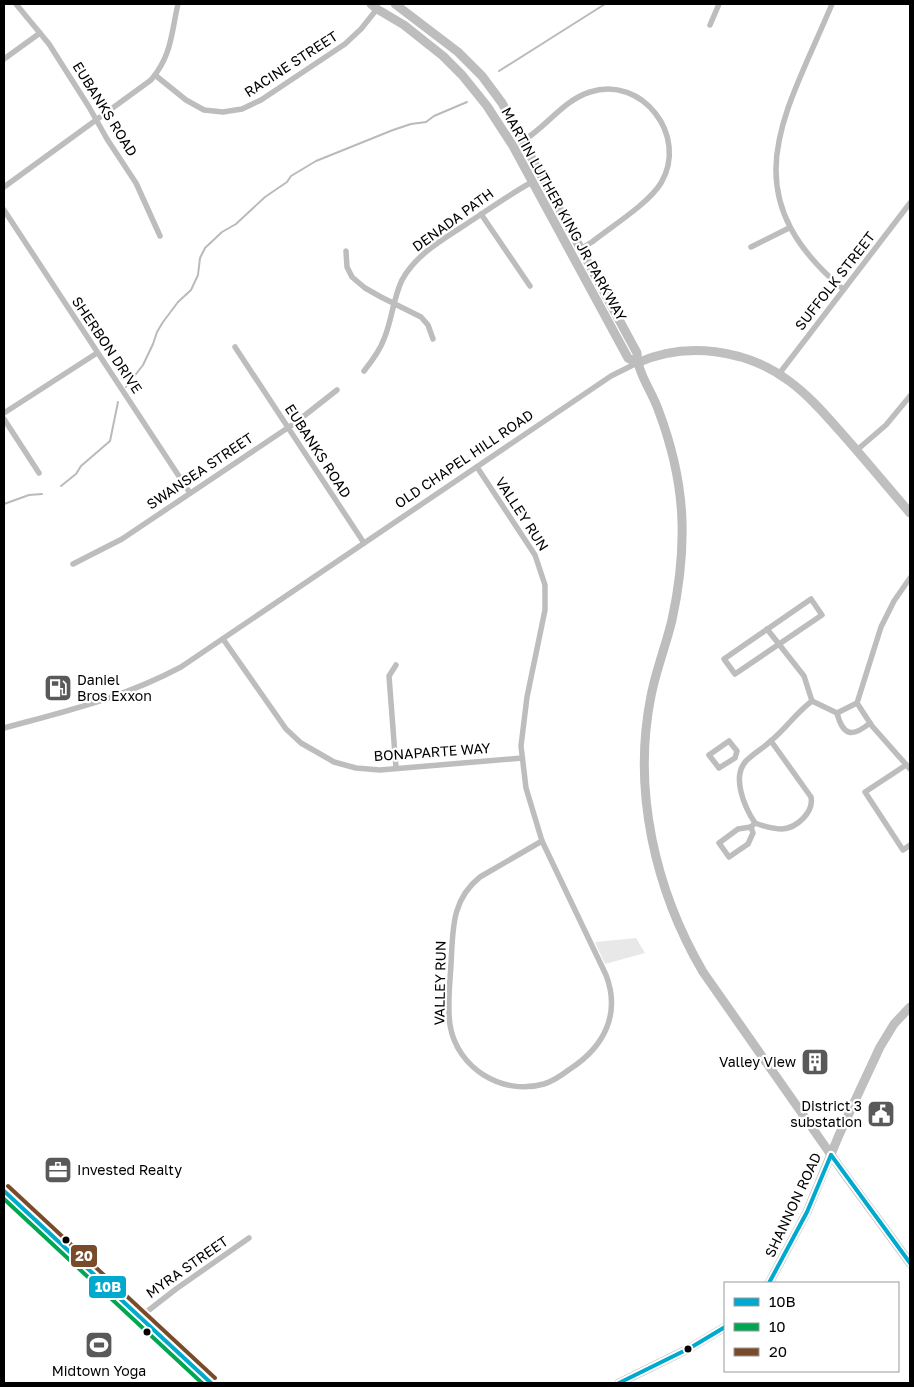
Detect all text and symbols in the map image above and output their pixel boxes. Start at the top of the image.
street label: RACINE STREET [241,27,341,100]
street label: EUBANKS ROAD [69,58,141,159]
street label: MARTIN LUTHER KING JR PARKWAY [498,104,631,324]
street label: DENADA PATH [409,184,497,255]
street label: SUFFOLK STREET [791,228,878,333]
street label: SHERBON DRIVE [69,293,146,396]
street label: EUBANKS ROAD [282,401,355,501]
street label: OLD CHAPEL HILL ROAD [391,406,536,511]
street label: SWANSEA STREET [143,428,256,513]
street label: VALLEY RUN [492,474,553,554]
place label: Daniel Bros Exxon [77,671,152,704]
fuel station icon: Daniel Bros Exxon [43,673,73,703]
street label: BONAPARTE WAY [373,739,491,764]
street label: VALLEY RUN [430,940,449,1026]
building icon: Valley View [800,1047,830,1077]
place label: Valley View [719,1053,796,1070]
place label: District 3 substation [790,1097,862,1130]
public building icon: District 3 substation [866,1099,896,1129]
street label: SHANNON ROAD [761,1150,824,1260]
office icon: Invested Realty [43,1155,73,1185]
place label: Invested Realty [77,1161,182,1178]
street label: MYRA STREET [142,1232,231,1301]
unlabelled marker [61,1235,71,1245]
line badge: 20 [70,1244,98,1268]
text: 20 [75,1247,93,1264]
line badge: 10B [88,1275,127,1299]
text: 10B [95,1278,121,1295]
legend [724,1282,899,1372]
text: 10B [769,1292,796,1310]
text: 10 [769,1317,786,1335]
unlabelled marker [142,1327,152,1337]
sports icon: Midtown Yoga [84,1330,114,1360]
text: 20 [769,1342,787,1360]
unlabelled marker [683,1344,693,1354]
place label: Midtown Yoga [52,1362,146,1379]

